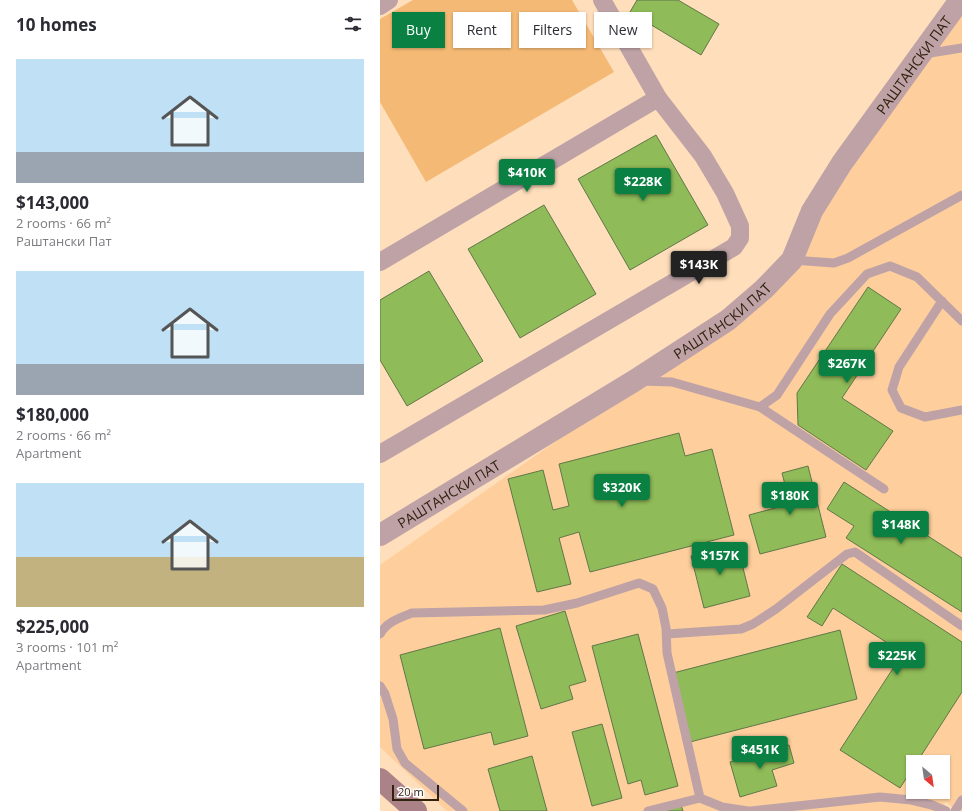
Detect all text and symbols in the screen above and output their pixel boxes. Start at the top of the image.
street label: РАШТАНСКИ ПАТ [871,11,955,118]
chip: Buy [392,12,445,48]
chip: Rent [453,12,511,48]
chip: Filters [519,12,586,48]
chip: New [594,12,652,48]
text: 10 homes [16,13,97,36]
icon: filters [342,13,364,35]
icon: home [154,85,226,157]
pin: $410K [499,159,555,193]
text: $410K [508,163,546,181]
pin: $228K [615,168,671,202]
text: $228K [624,172,662,190]
text: $143,000 [16,191,89,214]
text: 2 rooms · 66 m² [16,214,111,232]
text: Раштански Пат [16,232,112,250]
pin: $143K [671,251,727,285]
text: $143K [680,255,718,273]
street label: РАШТАНСКИ ПАТ [669,278,775,363]
icon: home [154,297,226,369]
pin: $267K [819,350,875,384]
text: $267K [828,354,866,372]
text: $180,000 [16,403,89,426]
text: 2 rooms · 66 m² [16,426,111,444]
text: Apartment [16,444,81,462]
street label: РАШТАНСКИ ПАТ [393,455,504,532]
pin: $320K [594,474,650,508]
text: $320K [603,478,641,496]
pin: $180K [762,482,818,516]
text: $180K [771,486,809,504]
icon: home [154,509,226,581]
pin: $148K [873,511,929,545]
text: $148K [882,515,920,533]
pin: $157K [692,542,748,576]
text: $157K [701,546,739,564]
text: $225,000 [16,615,89,638]
text: 3 rooms · 101 m² [16,638,118,656]
pin: $225K [869,642,925,676]
text: $225K [878,646,916,664]
text: Apartment [16,656,81,674]
pin: $451K [732,736,788,770]
text: $451K [741,740,779,758]
north arrow [906,755,950,799]
map controls [906,755,950,799]
scale bar [392,783,439,802]
text: 20 m [398,784,424,799]

